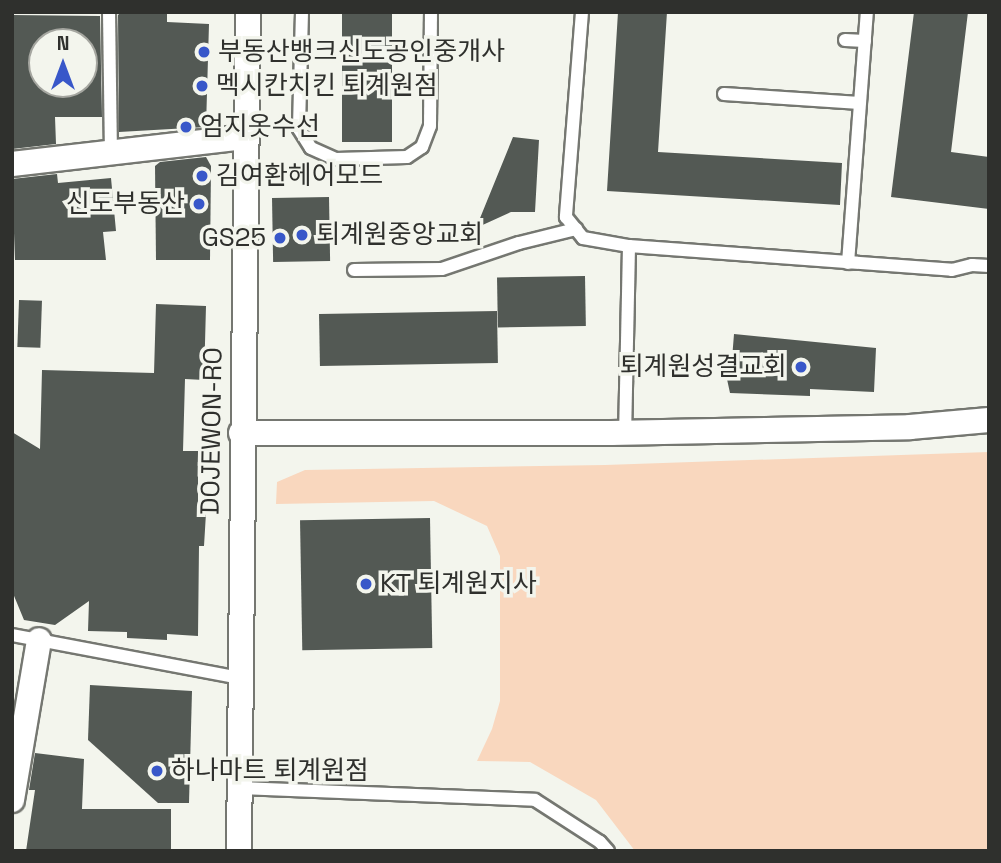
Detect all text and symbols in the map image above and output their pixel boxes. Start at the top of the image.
north arrow [28,28,98,98]
text: N [57,31,69,56]
place label: 부동산뱅크신도공인중개사 [218,36,505,68]
marker: 부동산뱅크신도공인중개사 [196,44,212,60]
place label: 멕시칸치킨 퇴계원점 [216,70,438,102]
marker: 멕시칸치킨 퇴계원점 [194,78,210,94]
place label: 엄지옷수선 [200,111,320,143]
marker: 엄지옷수선 [178,119,194,135]
place label: 김여환헤어모드 [216,160,383,192]
marker: 김여환헤어모드 [194,168,210,184]
place label: 신도부동산 [65,188,185,220]
marker: 신도부동산 [191,196,207,212]
place label: 퇴계원중앙교회 [316,219,483,251]
place label: GS25 [202,222,266,254]
marker: 퇴계원중앙교회 [294,227,310,243]
marker: GS25 [272,230,288,246]
street label: DOJEWON-RO [195,347,229,515]
place label: 퇴계원성결교회 [620,351,787,383]
marker: 퇴계원성결교회 [793,359,809,375]
place label: KT 퇴계원지사 [380,568,537,600]
marker: KT 퇴계원지사 [358,576,374,592]
place label: 하나마트 퇴계원점 [171,755,369,787]
marker: 하나마트 퇴계원점 [149,763,165,779]

